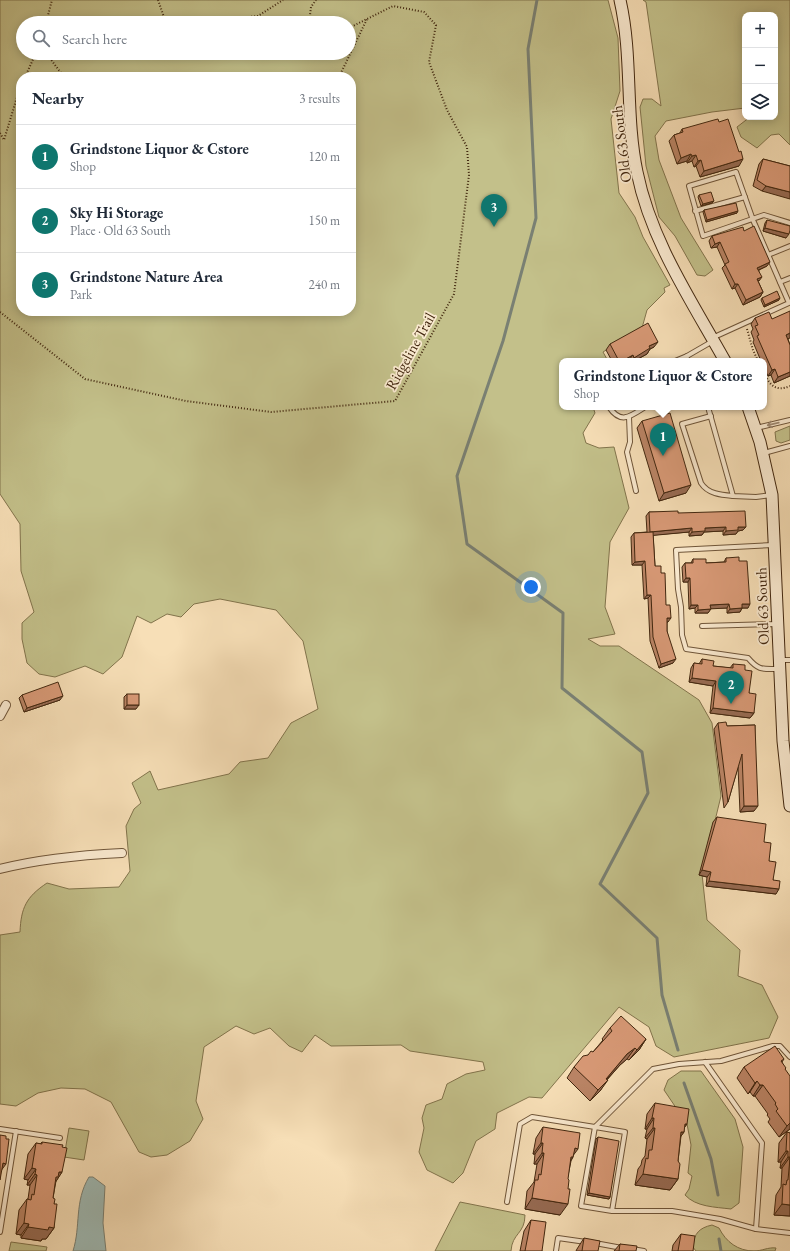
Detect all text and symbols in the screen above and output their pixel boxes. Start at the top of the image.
map controls [742,12,778,120]
button: + [742,12,778,48]
search box [16,16,356,60]
icon: search [30,27,52,49]
text: Search here [62,29,127,48]
button: − [742,48,778,84]
button: layers [742,84,778,120]
text: Nearby [32,87,84,109]
text: 3 results [299,90,340,107]
street label: Old 63 South [607,104,635,184]
text: Grindstone Liquor & Cstore [70,139,249,158]
text: 1 [42,148,48,165]
text: 120 m [309,148,340,165]
text: Shop [70,158,96,175]
pin: 3 [481,194,507,227]
text: Sky Hi Storage [70,203,163,222]
text: 2 [42,212,48,229]
text: 150 m [309,212,340,229]
text: Place · Old 63 South [70,222,171,239]
text: Grindstone Nature Area [70,267,223,286]
text: 3 [42,276,48,293]
text: 240 m [309,276,340,293]
text: Park [70,286,92,303]
street label: Ridgeline Trail [381,309,439,393]
popup [559,358,767,410]
text: Grindstone Liquor & Cstore [574,366,752,385]
text: Shop [574,385,600,402]
one-way arrow [767,421,780,428]
pin: 1 [650,423,676,456]
street label: Old 63 South [751,567,773,645]
your location [521,577,541,597]
pin: 2 [718,671,744,704]

